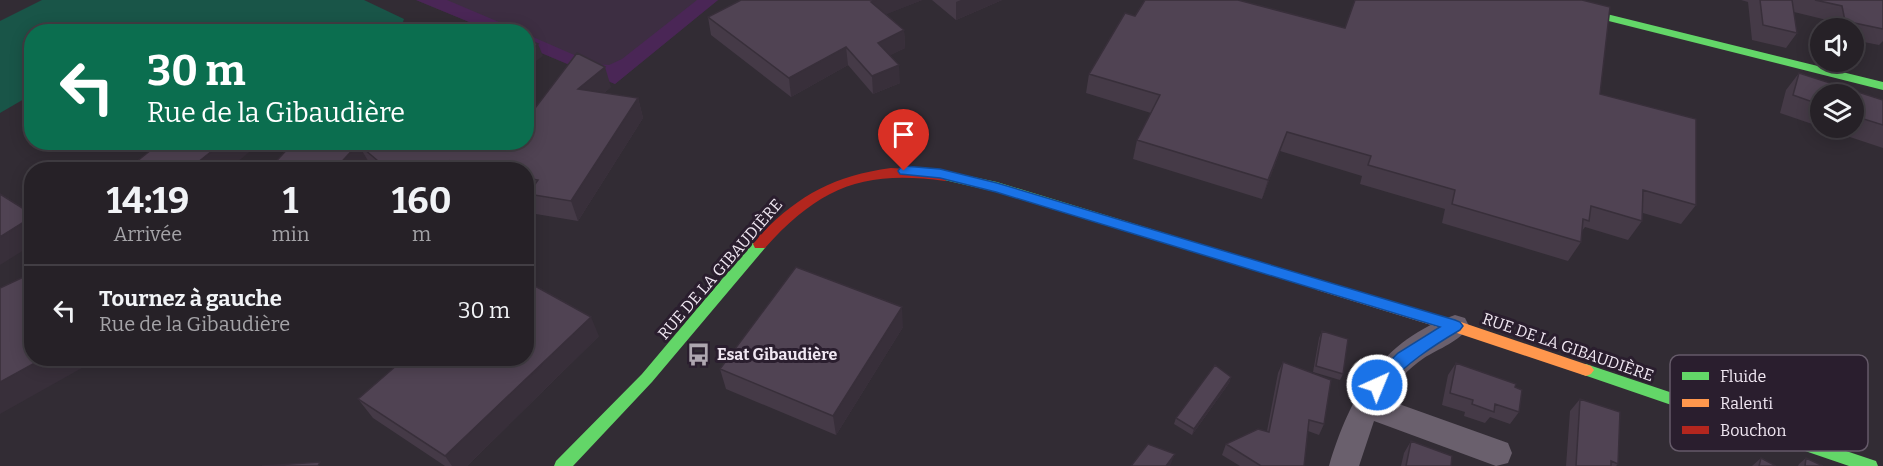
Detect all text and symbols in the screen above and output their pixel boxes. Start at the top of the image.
map controls [1810,18,1864,138]
button: sound [1810,18,1864,72]
text: 30 m [147,46,246,96]
icon: left [48,48,126,126]
button: layers [1810,84,1864,138]
text: Rue de la Gibaudière [147,97,405,129]
pin [878,109,929,171]
icon: arrive [887,118,920,151]
text: 14:19 [106,179,189,223]
text: 1 [283,179,298,223]
text: 160 [392,179,452,223]
street label: RUE DE LA GIBAUDIÈRE [653,194,786,343]
text: Arrivée [114,222,182,246]
text: min [272,222,309,246]
text: m [412,222,431,246]
text: Tournez à gauche [99,285,282,312]
icon: left [48,294,81,327]
text: 30 m [458,297,510,324]
street label: RUE DE LA GIBAUDIÈRE [1480,308,1656,385]
text: Rue de la Gibaudière [99,312,290,336]
bus stop icon: Esat Gibaudière [686,341,712,367]
place label: Esat Gibaudière [717,345,837,364]
position arrow [1345,353,1409,417]
legend [1670,355,1868,451]
text: Fluide [1720,367,1766,386]
text: Ralenti [1720,394,1773,413]
text: Bouchon [1720,421,1786,440]

